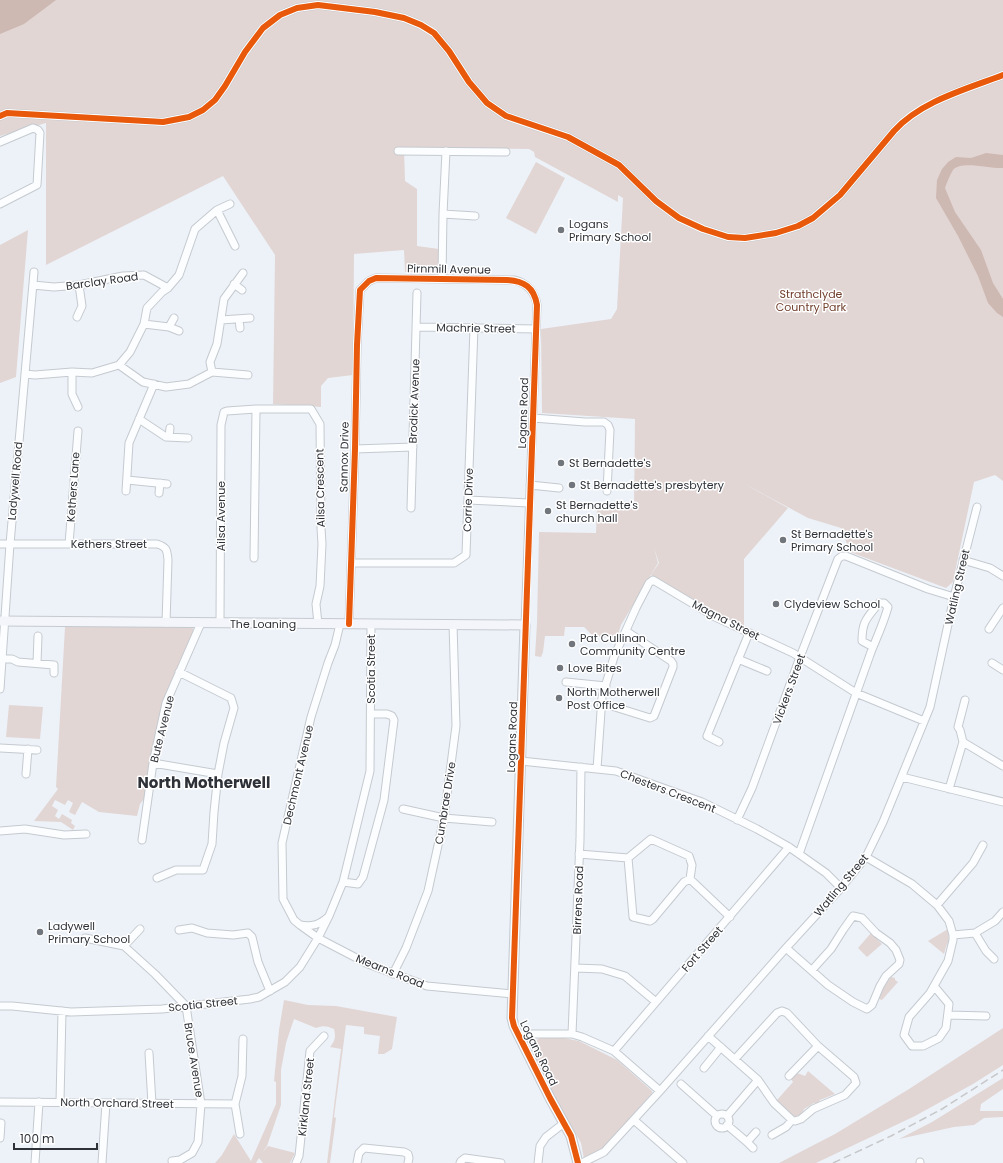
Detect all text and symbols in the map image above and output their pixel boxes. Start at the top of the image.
place label: Logans Primary School [569,216,651,245]
marker: Logans Primary School [556,225,566,235]
street label: Pirnmill Avenue [407,260,491,278]
street label: Barclay Road [65,268,139,294]
park label: Strathclyde Country Park [776,286,847,315]
street label: Machrie Street [436,319,516,337]
street label: Brodick Avenue [405,358,423,444]
street label: Logans Road [514,377,532,449]
street label: Sannox Drive [335,421,353,493]
street label: Ladywell Road [4,441,26,521]
street label: Ailsa Crescent [311,449,329,527]
street label: Kethers Lane [63,451,83,523]
place label: St Bernadette's [569,455,651,471]
marker: St Bernadette's [556,458,566,468]
street label: Corrie Drive [459,468,477,532]
place label: St Bernadette's presbytery [580,477,725,493]
marker: St Bernadette's presbytery [567,480,577,490]
street label: Ailsa Avenue [213,481,229,551]
place label: St Bernadette's church hall [556,497,638,526]
marker: St Bernadette's church hall [543,506,553,516]
place label: St Bernadette's Primary School [791,526,873,555]
marker: St Bernadette's Primary School [778,535,788,545]
street label: Kethers Street [71,536,147,552]
street label: Watling Street [941,548,973,626]
street label: Magna Street [689,596,763,644]
place label: Clydeview School [784,596,880,612]
marker: Clydeview School [771,599,781,609]
street label: The Loaning [230,616,296,632]
place label: Pat Cullinan Community Centre [580,630,686,659]
street label: Scotia Street [363,634,379,704]
marker: Pat Cullinan Community Centre [567,639,577,649]
street label: Vickers Street [769,651,809,727]
place label: Love Bites [568,660,622,676]
marker: Love Bites [555,663,565,673]
place label: North Motherwell Post Office [567,684,660,713]
street label: Bute Avenue [146,693,178,764]
marker: North Motherwell Post Office [554,693,564,703]
street label: Logans Road [503,701,521,773]
street label: Dechmont Avenue [279,723,317,826]
street label: Cumbrae Drive [431,760,459,845]
street label: Chesters Crescent [618,765,718,817]
district label: North Motherwell [138,772,270,793]
street label: Watling Street [810,850,872,920]
street label: Birrens Road [569,865,587,935]
place label: Ladywell Primary School [48,918,130,947]
street label: Fort Street [678,923,726,975]
marker: Ladywell Primary School [35,927,45,937]
street label: Mearns Road [354,950,426,992]
street label: Scotia Street [168,992,238,1016]
street label: Logans Road [516,1018,562,1088]
street label: Bruce Avenue [180,1021,208,1099]
street label: Kirkland Street [294,1057,318,1137]
street label: North Orchard Street [60,1094,174,1112]
scale bar [14,1125,97,1151]
text: 100 m [20,1130,54,1147]

